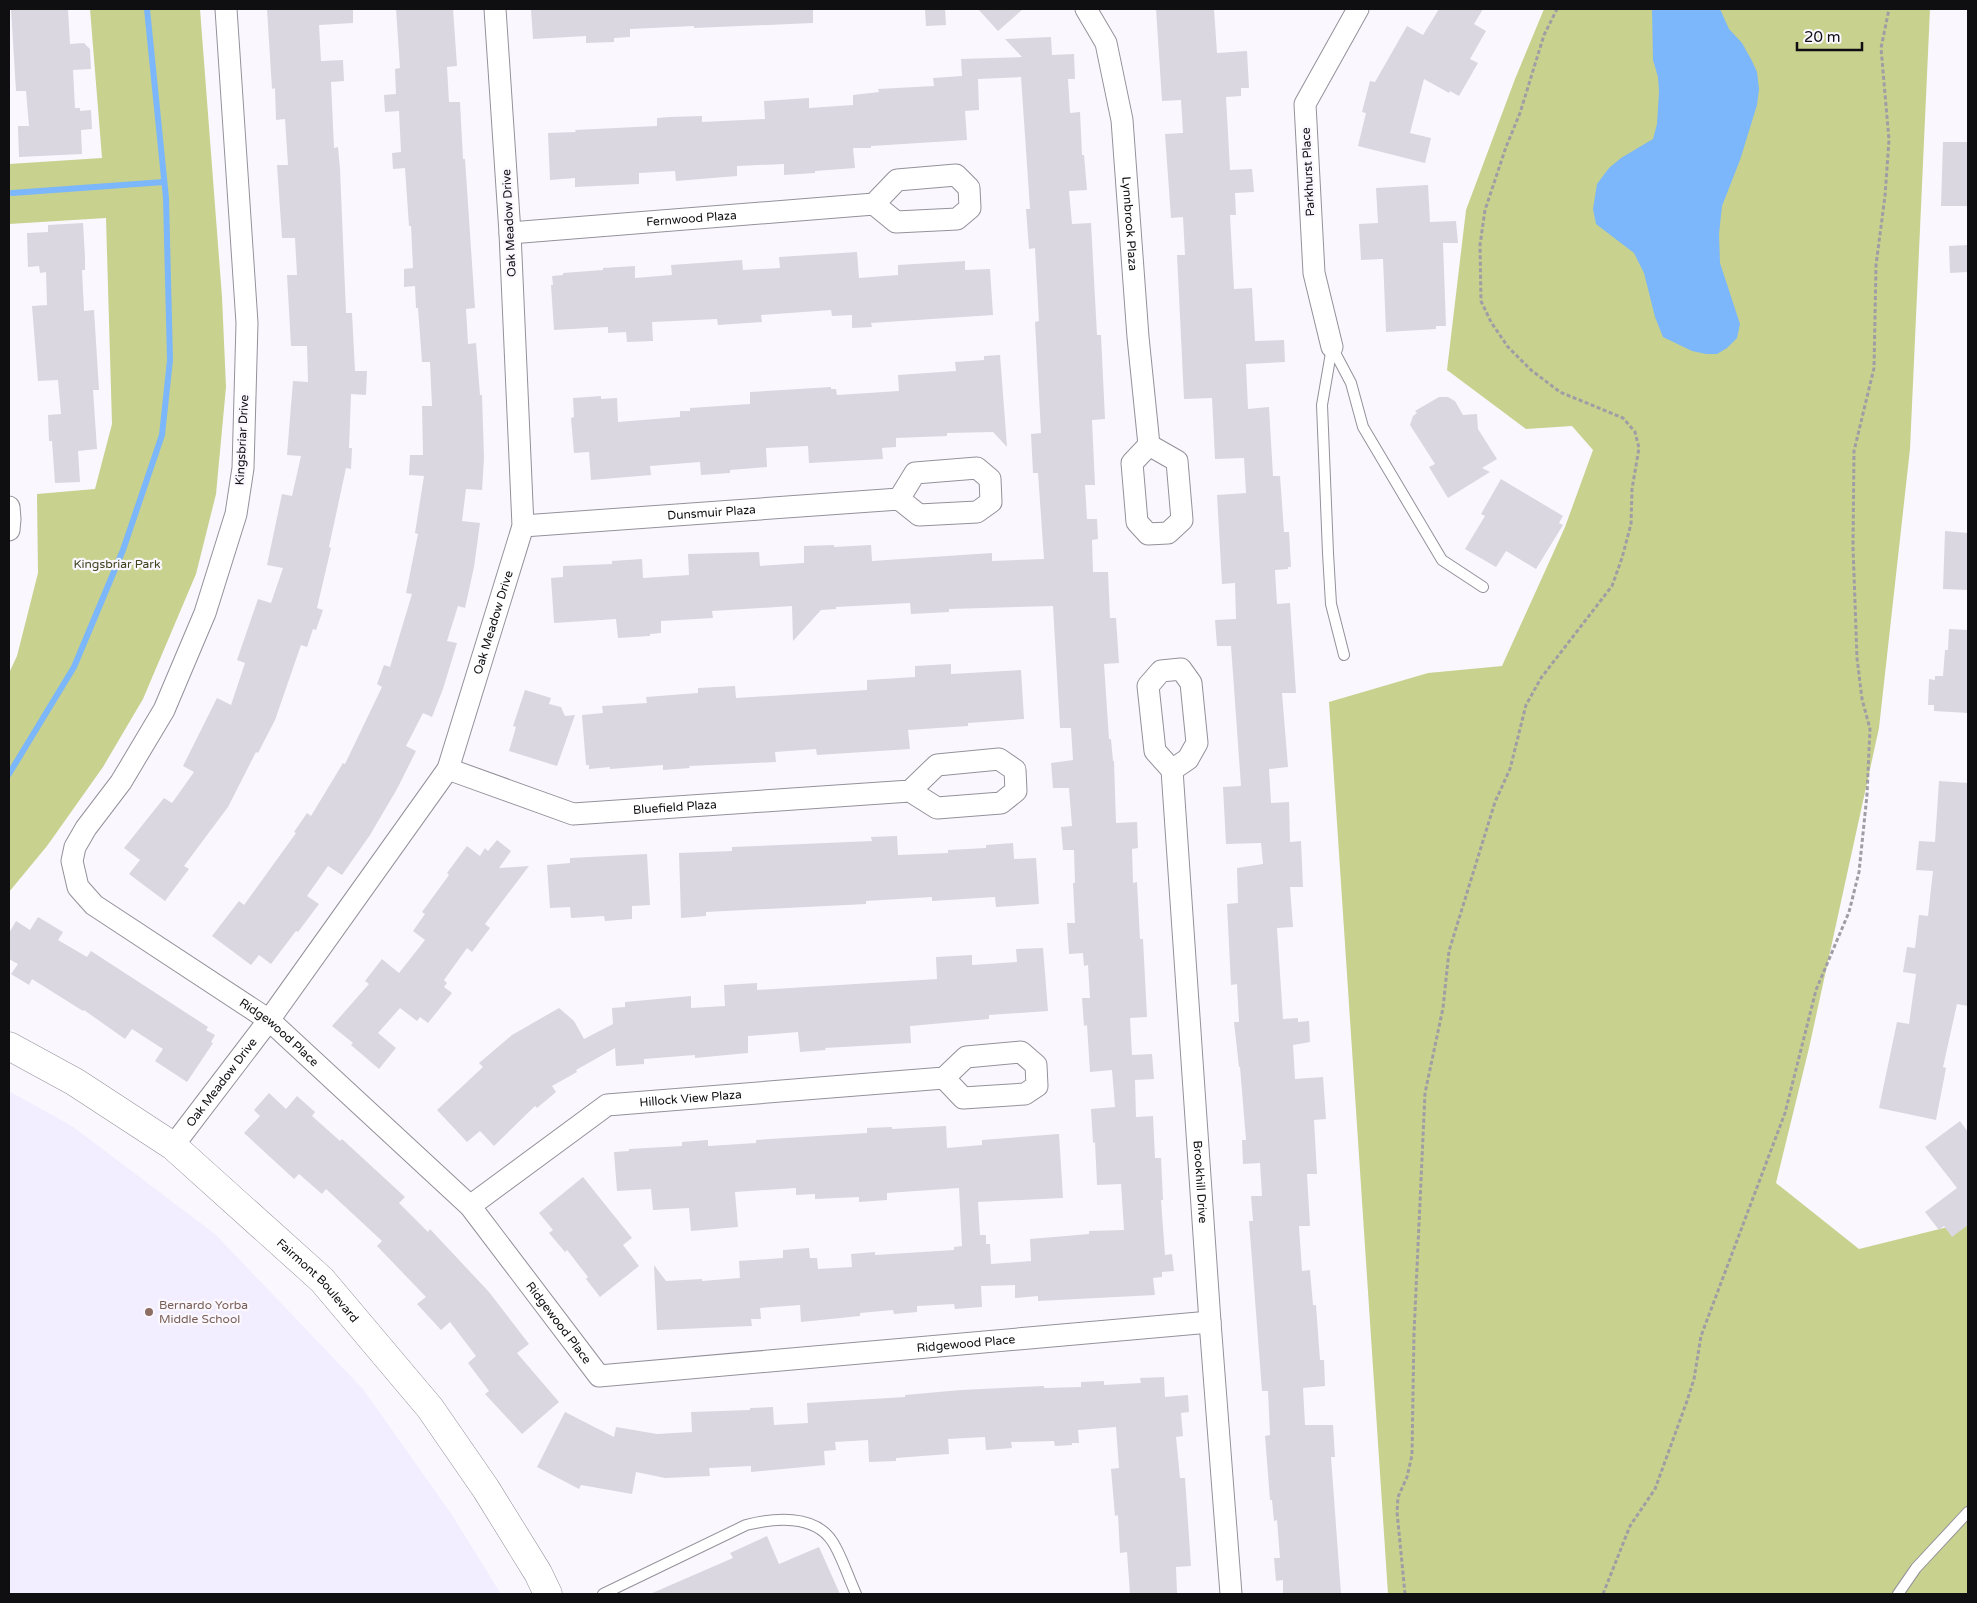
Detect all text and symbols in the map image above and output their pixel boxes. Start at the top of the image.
scale bar [1797,20,1862,52]
text: 20 m [1804,28,1841,46]
street label: Parkhurst Place [1299,127,1317,217]
street label: Oak Meadow Drive [499,169,519,277]
street label: Lynnbrook Plaza [1119,176,1140,271]
street label: Fernwood Plaza [646,208,737,229]
street label: Kingsbriar Drive [233,394,251,486]
street label: Dunsmuir Plaza [667,502,756,523]
park label: Kingsbriar Park [74,557,161,571]
street label: Oak Meadow Drive [471,569,516,676]
street label: Bluefield Plaza [633,797,717,817]
street label: Ridgewood Place [237,995,322,1069]
street label: Oak Meadow Drive [183,1035,260,1130]
street label: Hillock View Plaza [639,1087,742,1109]
street label: Brookhill Drive [1191,1140,1210,1224]
street label: Fairmont Boulevard [274,1236,362,1325]
street label: Ridgewood Place [523,1279,594,1367]
place label: Bernardo Yorba Middle School [159,1298,248,1326]
marker: Bernardo Yorba Middle School [143,1306,155,1318]
street label: Ridgewood Place [916,1332,1016,1355]

